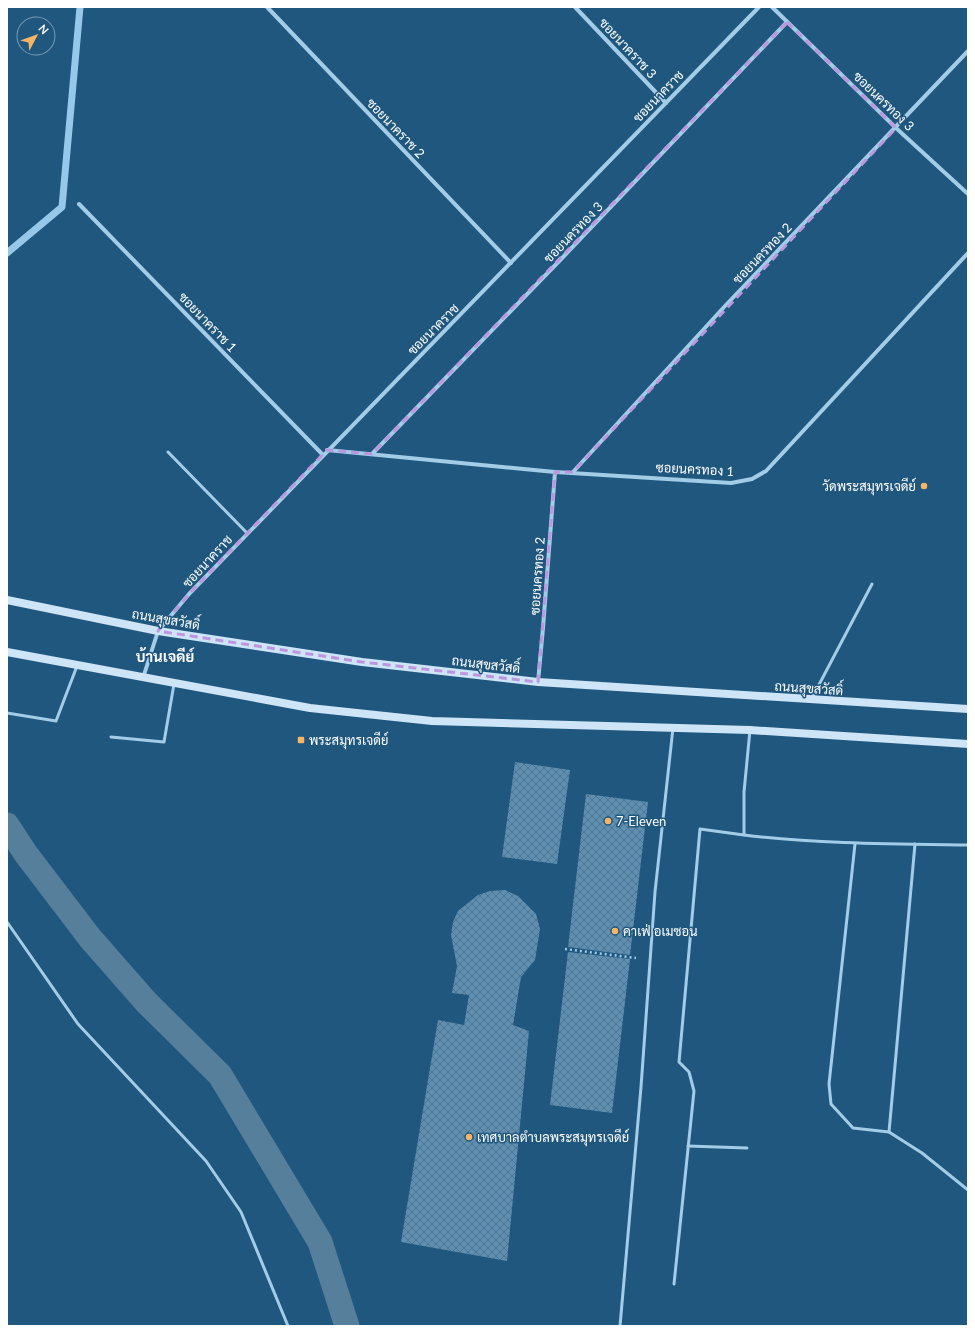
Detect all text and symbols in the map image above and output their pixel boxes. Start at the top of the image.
street label: ซอยนาคราช 3 [596,14,660,82]
north arrow [16,16,56,56]
text: N [36,22,52,37]
street label: ซอยนาคราช [629,67,687,125]
street label: ซอยนครทอง 3 [850,68,918,134]
street label: ซอยนาคราช 2 [364,95,428,161]
street label: ซอยนครทอง 3 [540,198,606,266]
street label: ซอยนครทอง 2 [729,219,795,287]
street label: ซอยนาคราช 1 [176,289,240,355]
street label: ซอยนาคราช [404,300,462,358]
street label: ซอยนครทอง 1 [655,459,735,479]
place label: วัดพระสมุทรเจดีย์ [822,477,916,496]
marker: วัดพระสมุทรเจดีย์ [919,481,929,491]
street label: ซอยนาคราช [179,531,235,591]
street label: ซอยนครทอง 2 [526,536,548,616]
street label: ถนนสุขสวัสดิ์ [130,601,202,635]
district label: บ้านเจดีย์ [136,647,195,665]
street label: ถนนสุขสวัสดิ์ [451,647,522,678]
street label: ถนนสุขสวัสดิ์ [774,673,844,700]
place label: พระสมุทรเจดีย์ [309,731,388,750]
marker: พระสมุทรเจดีย์ [296,735,306,745]
place label: 7-Eleven [616,813,666,829]
marker: 7-Eleven [603,816,613,826]
place label: คาเฟ่ อเมซอน [623,923,697,939]
marker: คาเฟ่ อเมซอน [610,926,620,936]
place label: เทศบาลตำบลพระสมุทรเจดีย์ [477,1128,629,1147]
marker: เทศบาลตำบลพระสมุทรเจดีย์ [464,1132,474,1142]

